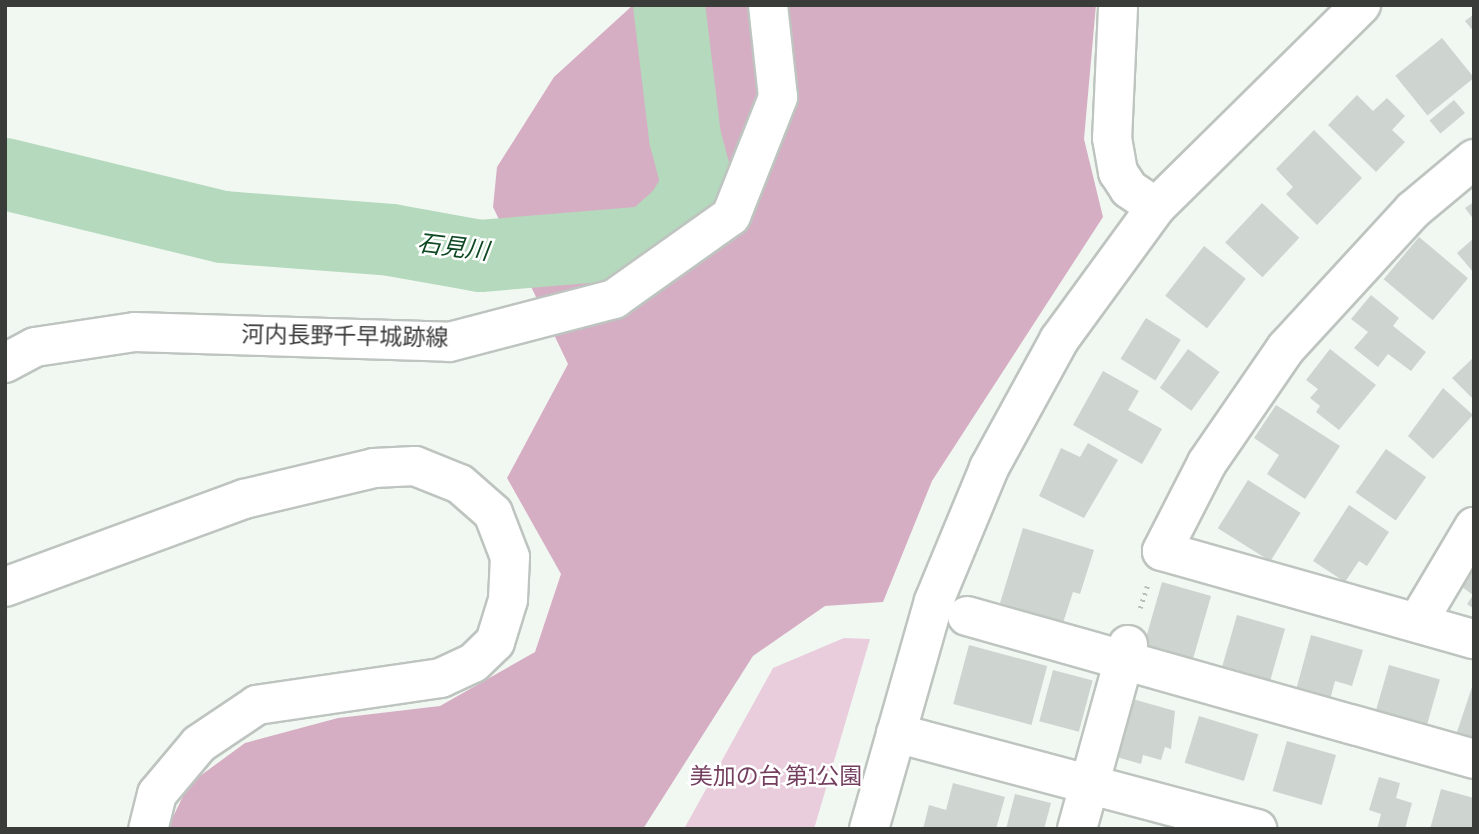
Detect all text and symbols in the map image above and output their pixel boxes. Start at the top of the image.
water label: 石見川 [416,229,490,267]
street label: 河内長野千早城跡線 [241,321,449,353]
park label: 美加の台 第1公園 [690,763,862,791]

